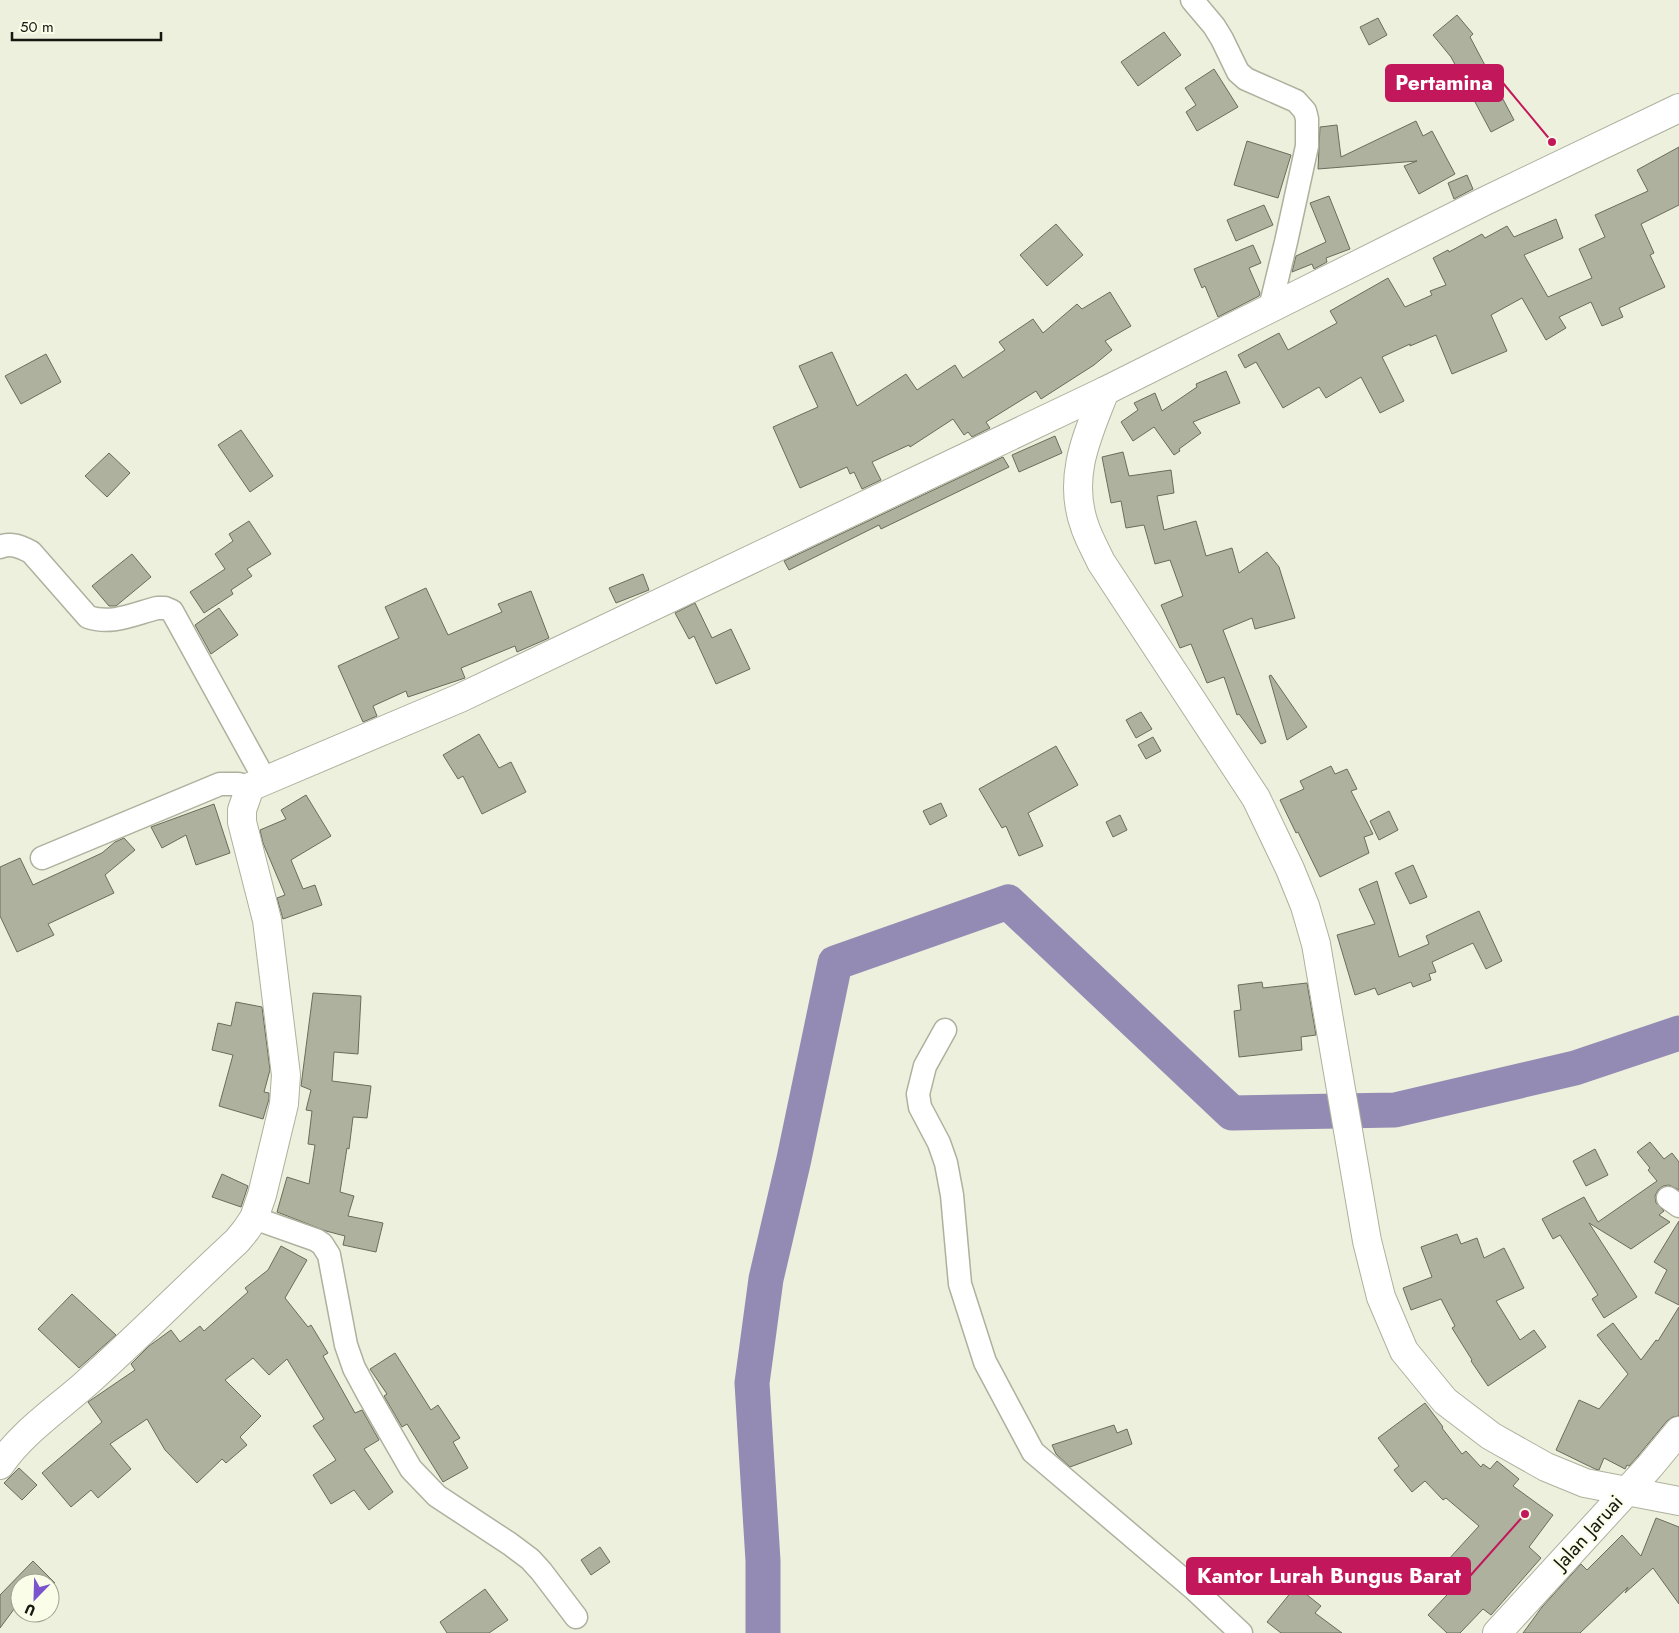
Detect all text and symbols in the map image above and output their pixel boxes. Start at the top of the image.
scale bar [12,10,161,42]
text: 50 m [20,16,54,38]
callout: Pertamina [1386,65,1503,101]
text: Pertamina [1395,68,1493,98]
street label: Jalan Jaruai [1545,1489,1630,1578]
callout: Kantor Lurah Bungus Barat [1187,1558,1470,1594]
text: Kantor Lurah Bungus Barat [1197,1561,1461,1591]
north arrow [10,1573,60,1623]
text: U [21,1599,38,1621]

